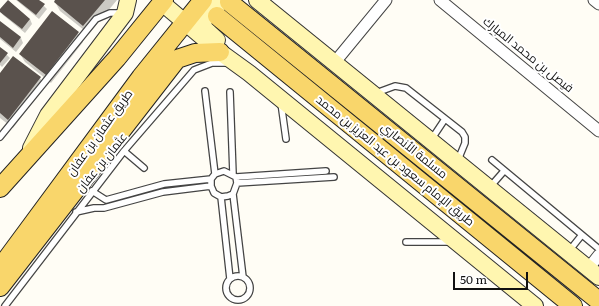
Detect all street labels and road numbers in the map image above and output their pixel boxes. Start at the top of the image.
street label: فيصل بن محمد المبارك [480,14,576,96]
street label: طريق عثمان بن عفان [64,87,136,179]
street label: طريق الإمام سعود بن عبد العزيز بن محمد [313,93,477,229]
street label: مسلمة الأنصاري [378,120,450,182]
street label: عثمان بن عفان [73,130,131,196]

